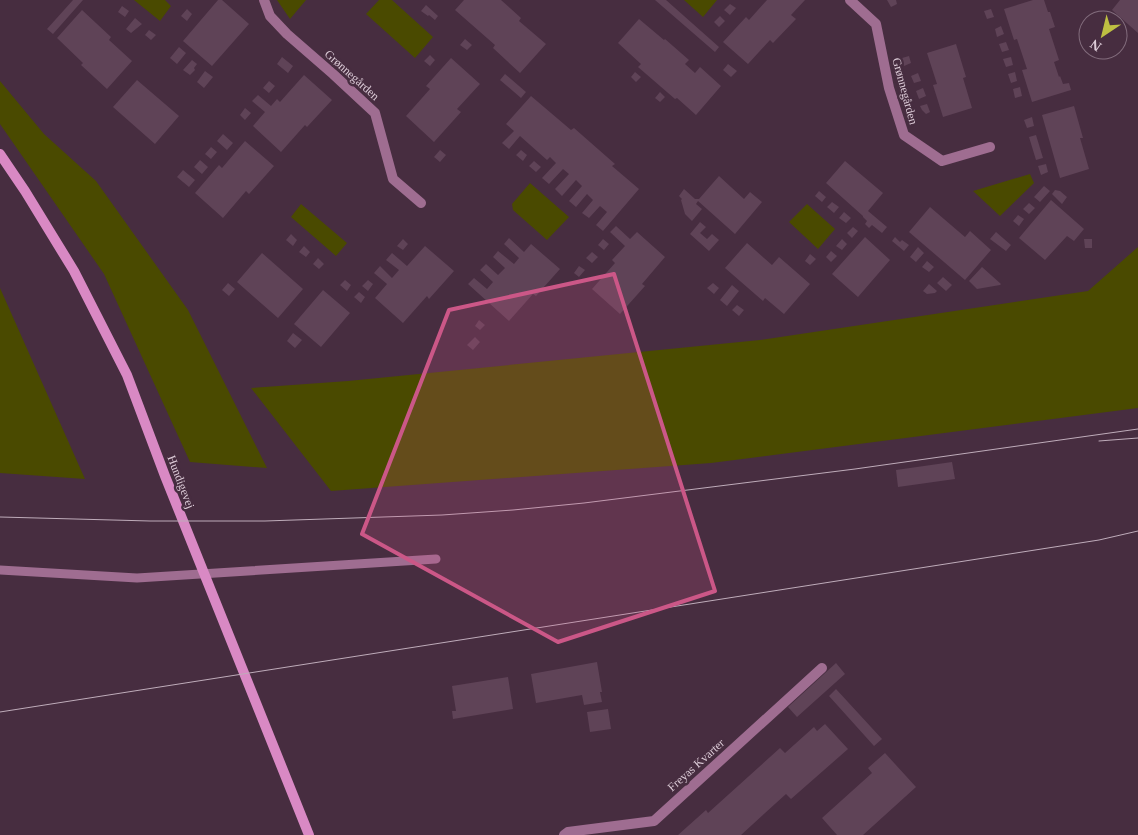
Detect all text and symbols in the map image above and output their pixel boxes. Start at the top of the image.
north arrow [1078,10,1128,60]
text: N [1087,36,1104,54]
street label: Grønnegården [322,47,382,103]
street label: Grønnegården [889,56,921,126]
street label: Hundigevej [164,453,198,511]
street label: Freyas Kvarter [665,736,727,794]

